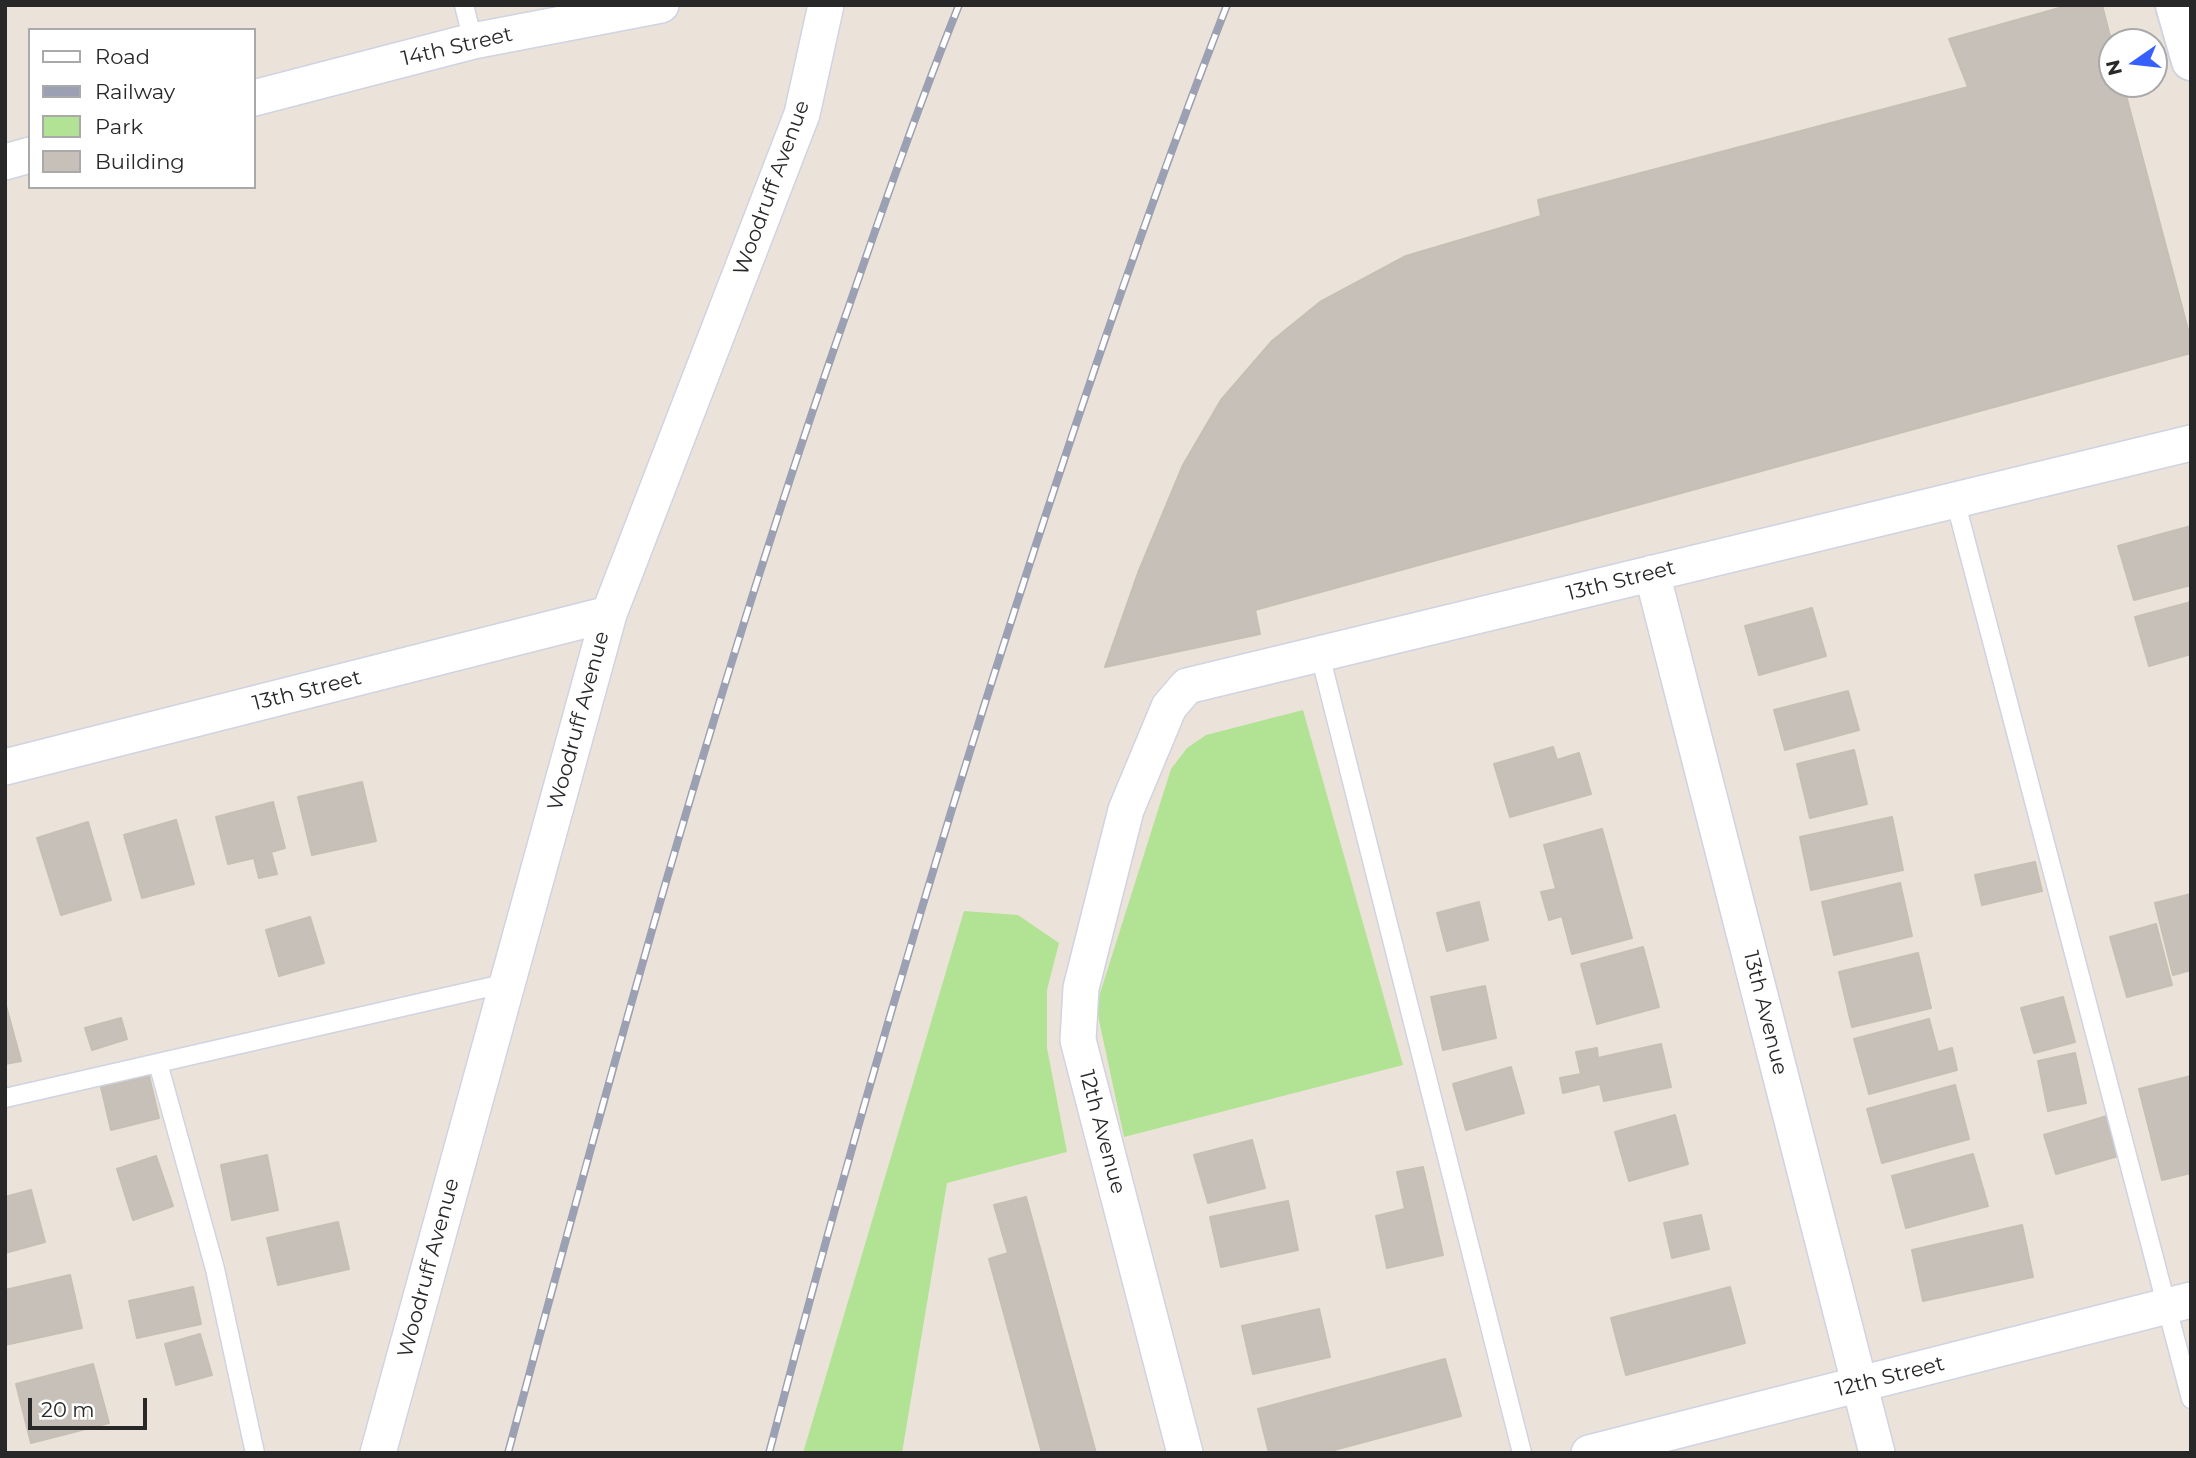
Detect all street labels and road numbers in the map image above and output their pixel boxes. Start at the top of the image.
street label: 14th Street [399,22,515,72]
street label: Woodruff Avenue [729,97,815,279]
street label: 13th Street [1564,555,1678,607]
street label: Woodruff Avenue [543,629,615,813]
street label: 13th Street [250,665,364,717]
street label: 13th Avenue [1737,948,1793,1078]
street label: 12th Avenue [1073,1067,1131,1197]
street label: Woodruff Avenue [393,1176,465,1360]
street label: 12th Street [1833,1351,1947,1403]

